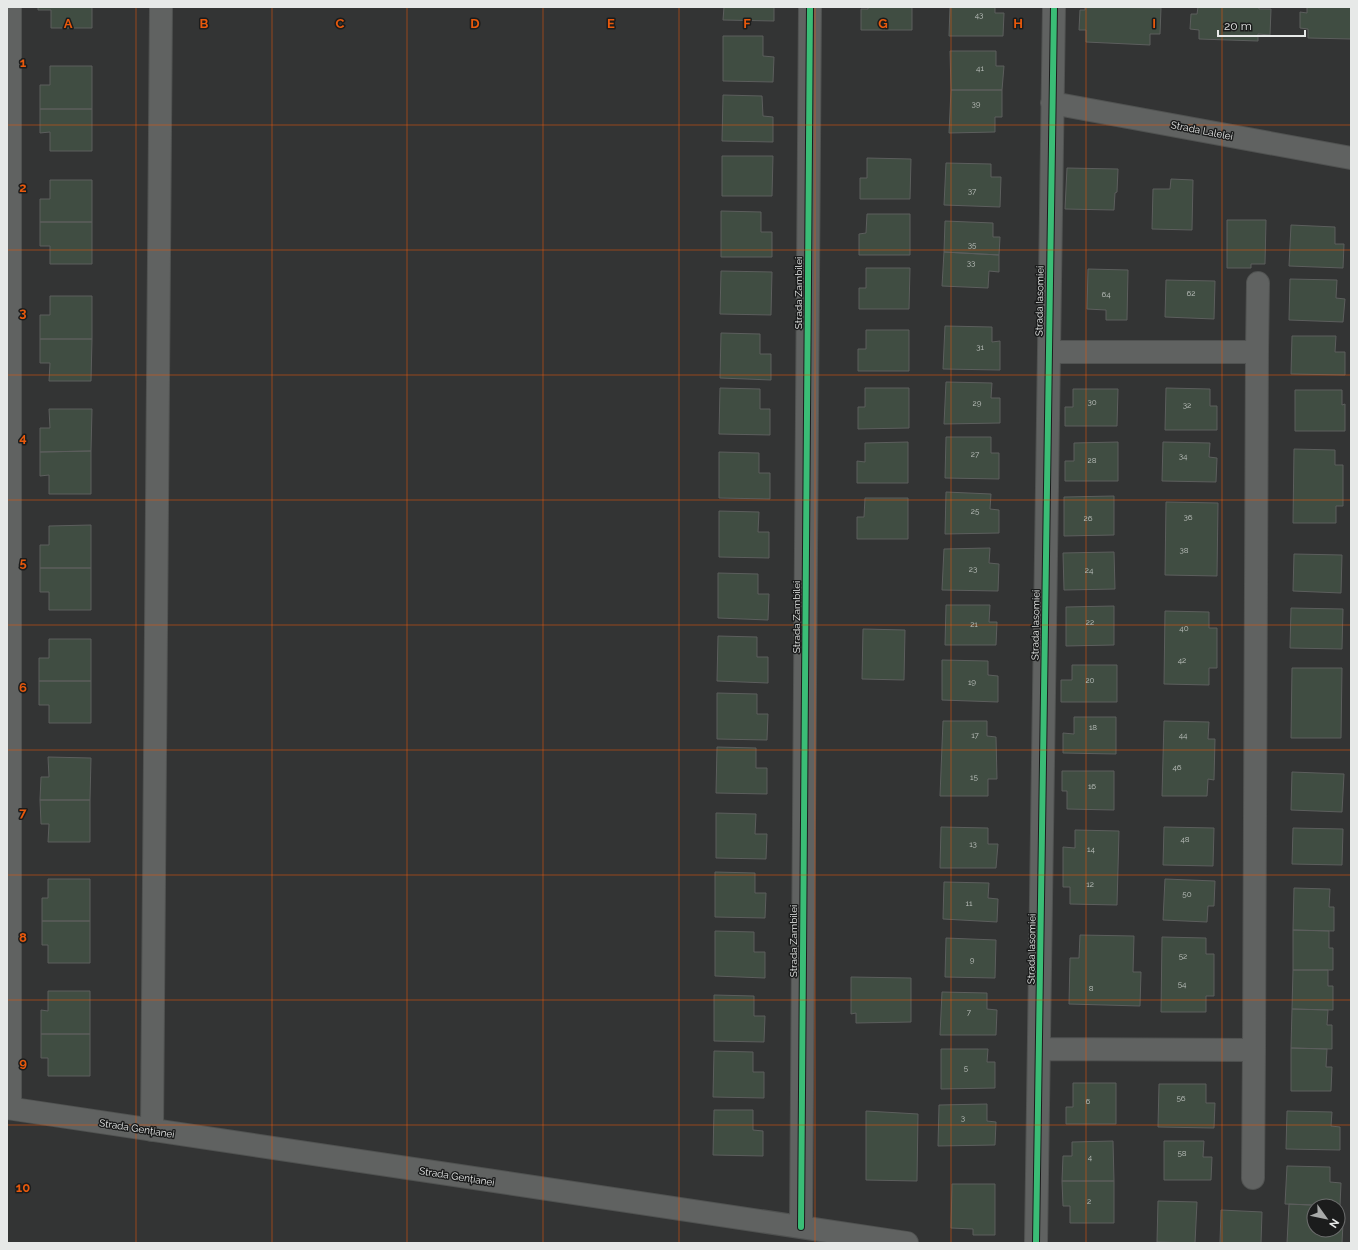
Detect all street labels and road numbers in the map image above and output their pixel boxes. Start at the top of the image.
street label: Strada Lalelei [1170,119,1234,142]
street label: Strada Zambilei [793,257,804,329]
street label: Strada Iasomiei [1033,266,1046,336]
street label: Strada Zambilei [791,581,802,653]
street label: Strada Iasomiei [1029,590,1042,660]
street label: Strada Zambilei [788,905,799,977]
street label: Strada Iasomiei [1025,914,1038,984]
street label: Strada Gențianei [98,1117,175,1140]
street label: Strada Gențianei [418,1165,495,1188]

